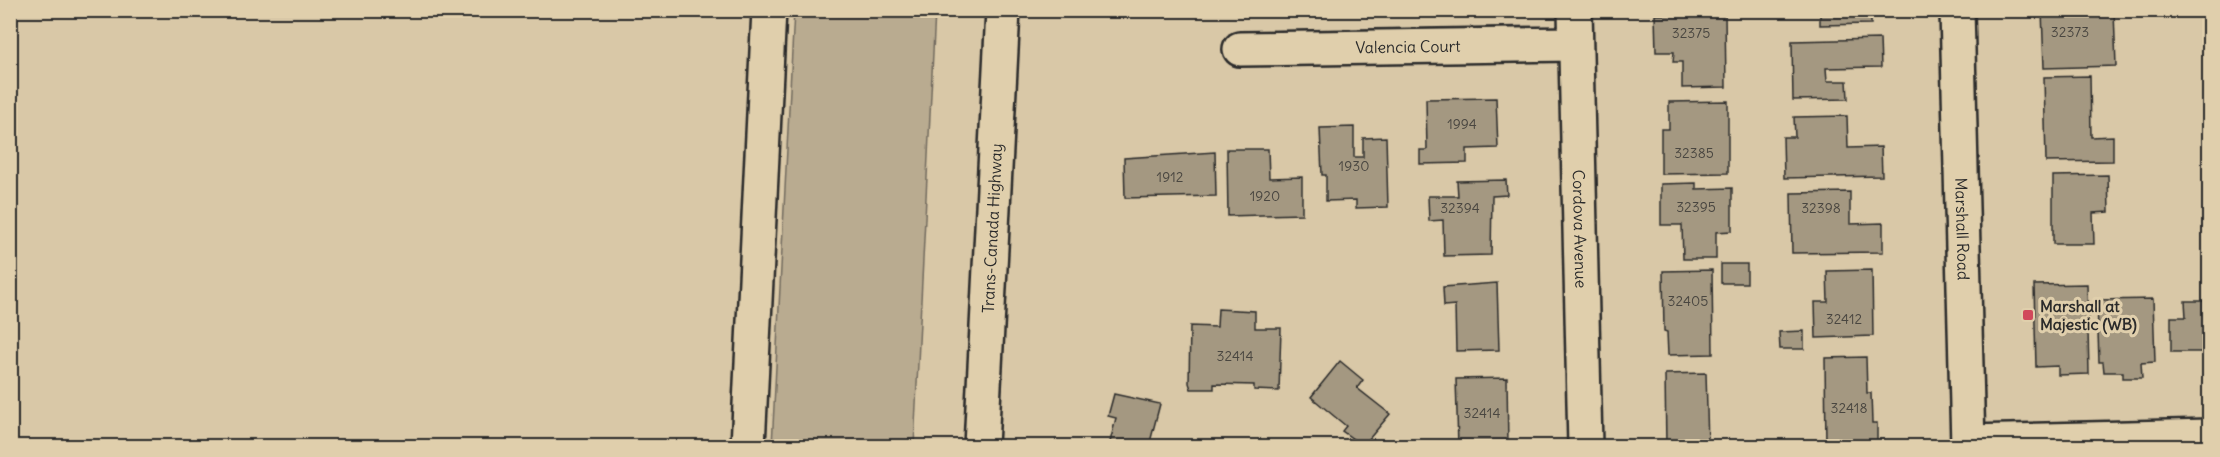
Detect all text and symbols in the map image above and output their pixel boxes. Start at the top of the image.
house number: 32373 [2051,23,2089,41]
house number: 32375 [1672,24,1710,42]
street label: Valencia Court [1355,36,1461,57]
house number: 1994 [1447,115,1477,133]
street label: Trans-Canada Highway [978,143,1006,314]
house number: 32385 [1674,144,1714,162]
house number: 1930 [1339,157,1369,175]
house number: 1912 [1157,168,1184,186]
street label: Cordova Avenue [1569,170,1591,288]
street label: Marshall Road [1951,177,1974,281]
house number: 1920 [1250,187,1280,205]
house number: 32395 [1676,198,1716,216]
house number: 32394 [1440,199,1480,217]
house number: 32398 [1801,199,1841,217]
house number: 32405 [1668,292,1708,310]
place label: Marshall at Majestic (WB) [2040,296,2137,335]
marker: Marshall at Majestic (WB) [2021,308,2035,322]
house number: 32412 [1826,310,1863,328]
house number: 32414 [1216,347,1254,365]
house number: 32418 [1831,399,1867,417]
house number: 32414 [1463,404,1501,422]

